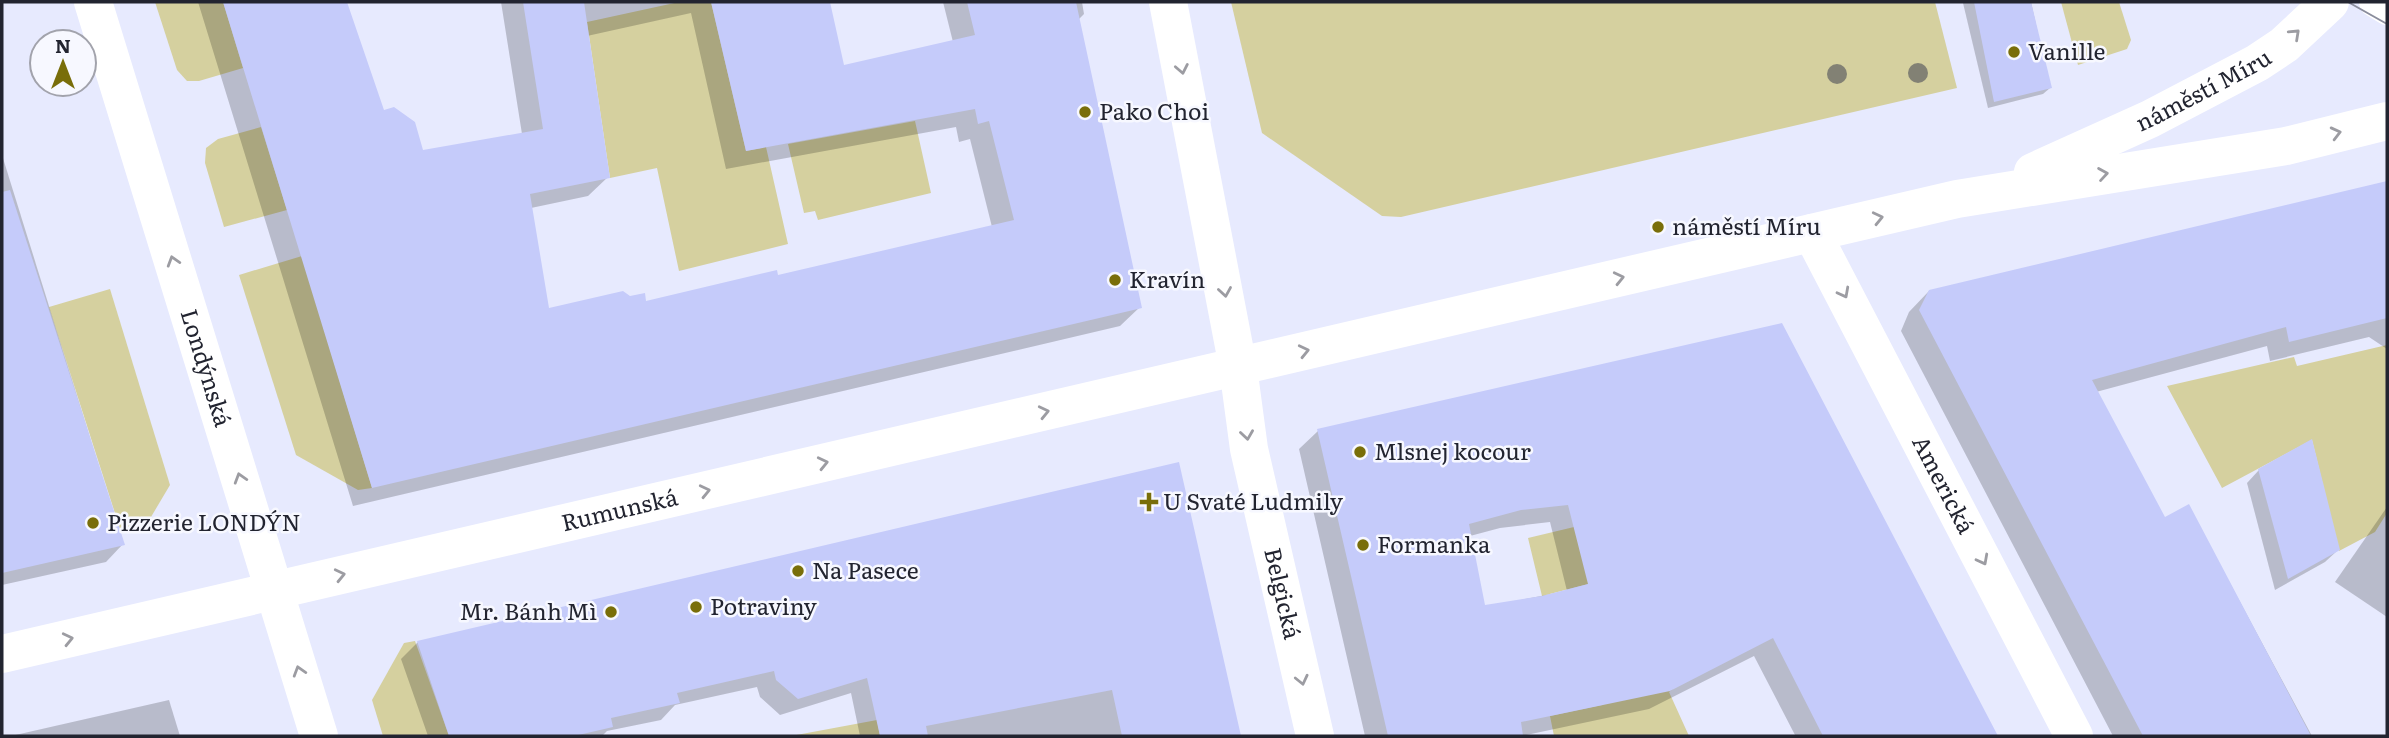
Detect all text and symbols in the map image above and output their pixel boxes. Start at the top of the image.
north arrow [28,28,98,98]
one-way arrow [2287,30,2300,43]
text: N [55,31,71,59]
place label: Vanille [2028,33,2106,67]
street label: náměstí Míru [2129,39,2277,138]
marker: Vanille [2006,44,2022,60]
one-way arrow [1173,63,1188,75]
place label: Pako Choi [1099,93,1210,127]
marker: Pako Choi [1077,104,1093,120]
one-way arrow [2330,127,2342,141]
one-way arrow [2097,167,2108,182]
place label: náměstí Míru [1672,208,1821,242]
one-way arrow [1872,211,1884,226]
marker: náměstí Míru [1650,219,1666,235]
one-way arrow [167,255,181,267]
place label: Kravín [1129,261,1205,295]
marker: Kravín [1107,272,1123,288]
one-way arrow [1612,272,1624,286]
one-way arrow [1217,286,1232,298]
one-way arrow [1835,286,1849,299]
street label: Londýnská [174,304,242,431]
one-way arrow [1298,345,1310,360]
one-way arrow [1038,405,1050,420]
one-way arrow [1239,429,1254,440]
street label: Americká [1905,429,1985,540]
place label: Mlsnej kocour [1374,433,1531,467]
marker: Mlsnej kocour [1352,444,1368,460]
one-way arrow [817,457,829,472]
one-way arrow [233,472,248,484]
street label: Rumunská [558,478,681,538]
place label: U Svaté Ludmily [1163,483,1344,517]
one-way arrow [699,485,711,499]
marker: U Svaté Ludmily [1141,494,1157,510]
place label: Pizzerie LONDÝN [107,504,301,538]
marker: Pizzerie LONDÝN [85,515,101,531]
place label: Formanka [1377,526,1491,560]
marker: Formanka [1355,537,1371,553]
street label: Belgická [1257,544,1311,643]
place label: Na Pasece [812,552,919,586]
one-way arrow [1974,553,1988,566]
marker: Na Pasece [790,563,806,579]
one-way arrow [334,569,346,583]
place label: Potraviny [710,588,817,622]
place label: Mr. Bánh Mì [460,593,597,627]
marker: Potraviny [688,599,704,615]
marker: Mr. Bánh Mì [603,604,619,620]
one-way arrow [62,632,74,647]
one-way arrow [293,665,308,677]
one-way arrow [1294,674,1308,686]

